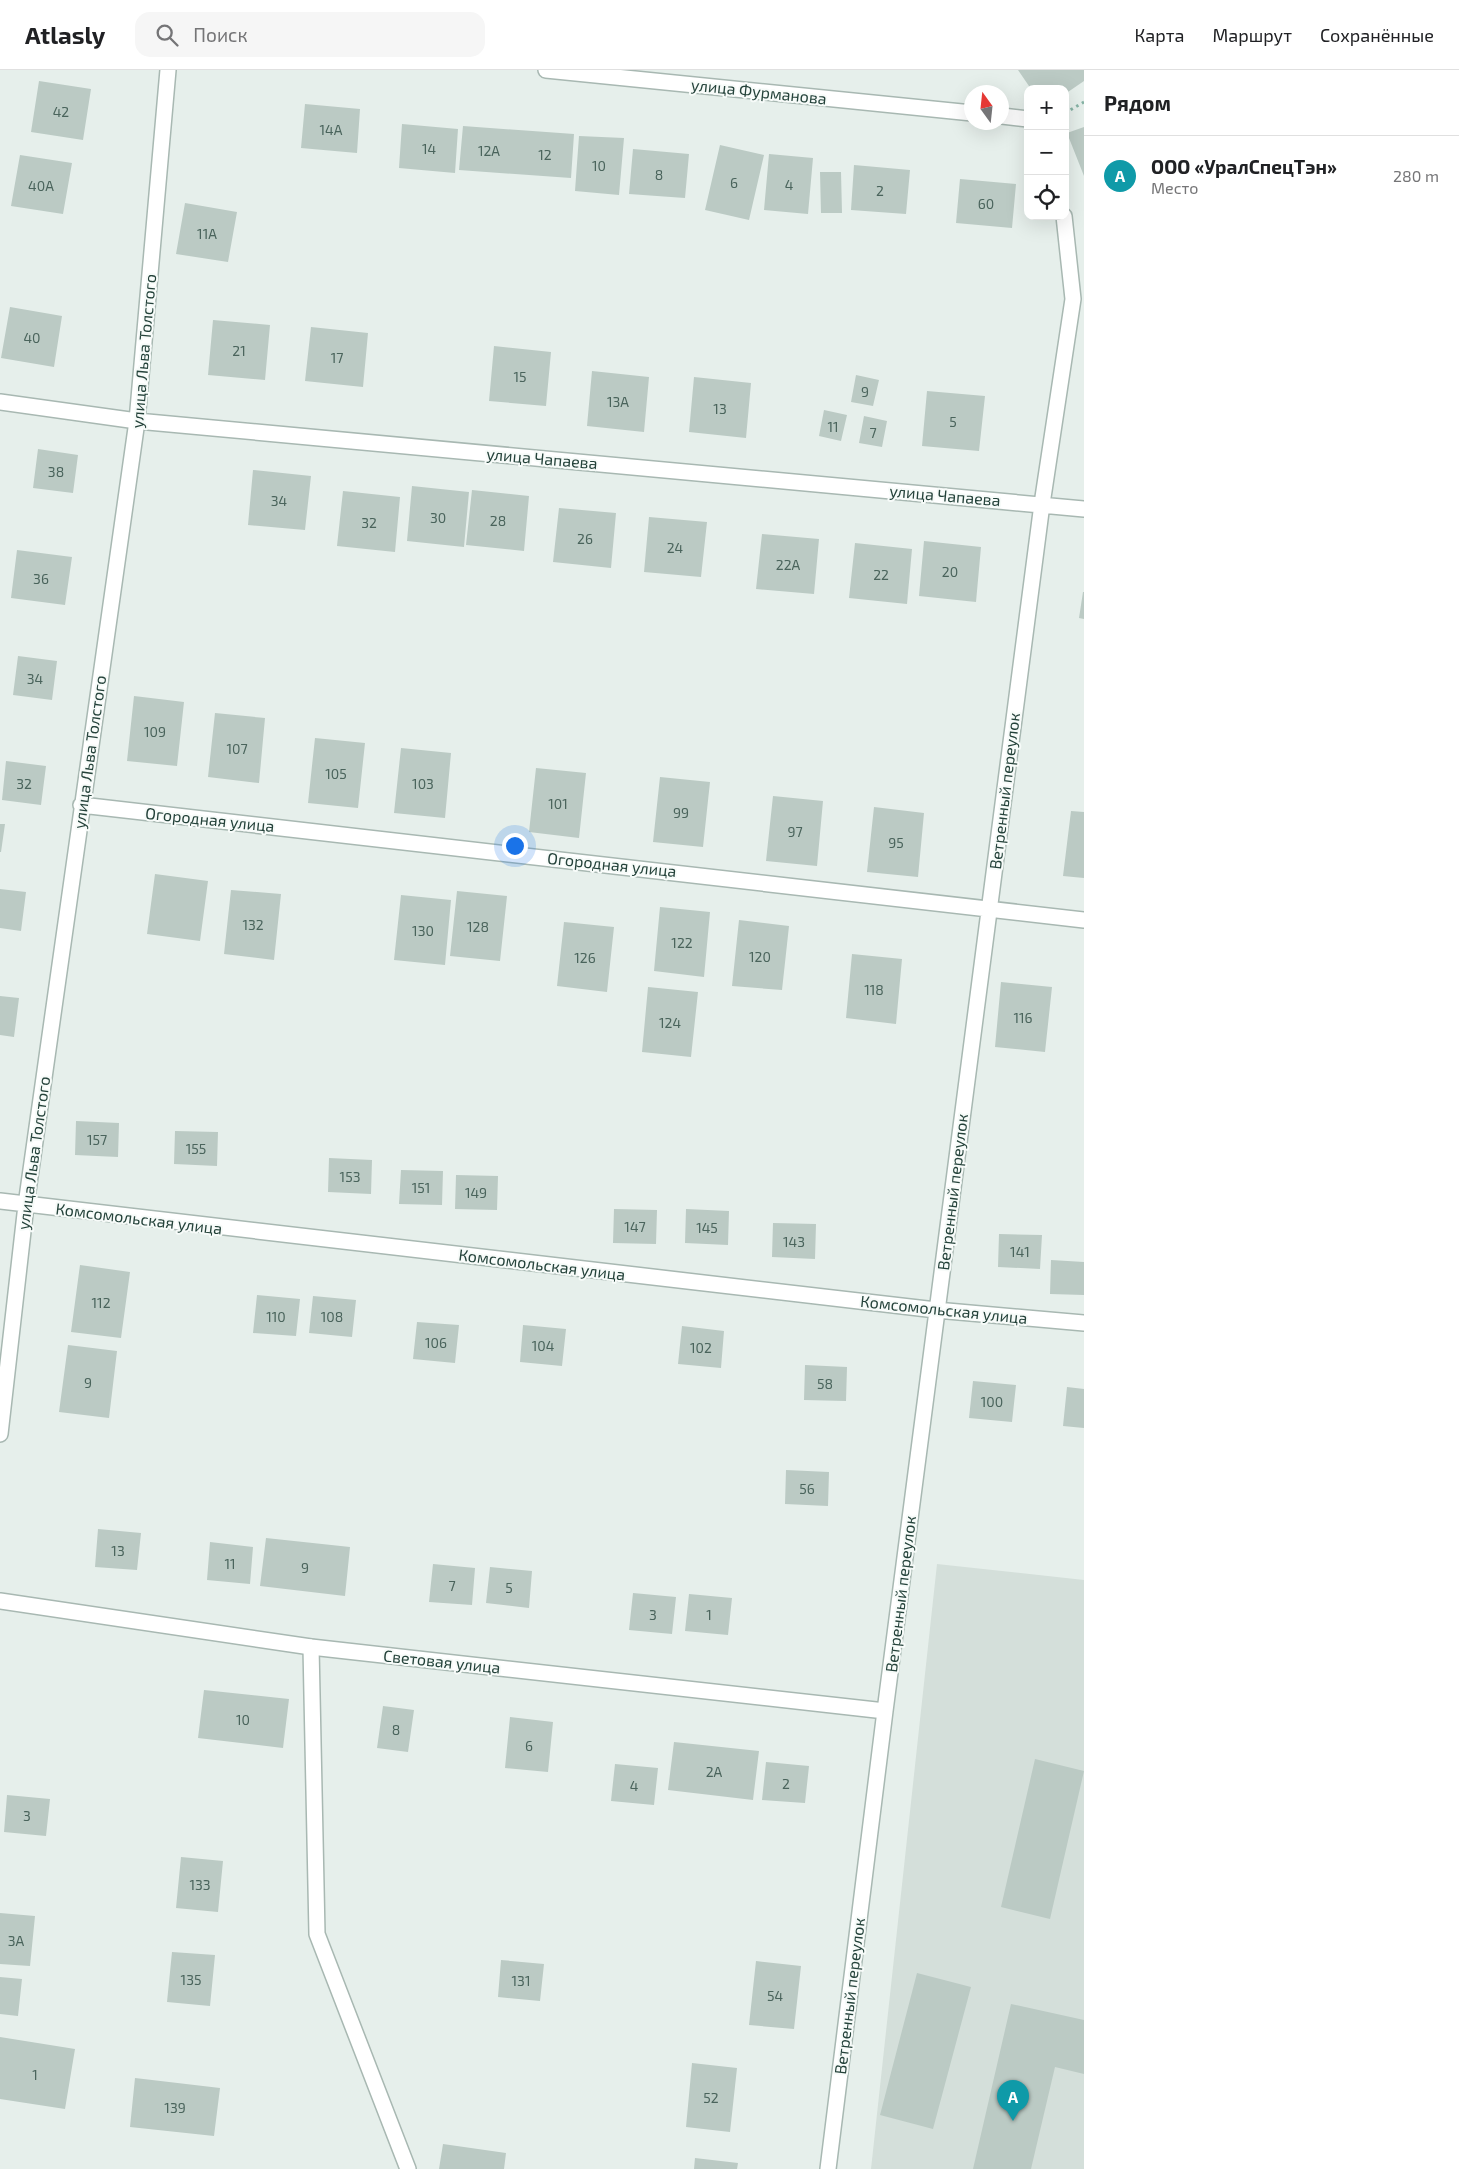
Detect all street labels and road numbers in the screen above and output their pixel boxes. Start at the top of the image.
street label: улица Фурманова [690,74,828,109]
street label: улица Льва Толстого [127,273,160,429]
street label: улица Чапаева [486,444,598,473]
street label: улица Чапаева [889,481,1001,510]
street label: улица Льва Толстого [69,674,110,830]
street label: Ветренный переулок [985,711,1024,870]
street label: Огородная улица [144,803,276,836]
street label: Огородная улица [546,848,678,881]
street label: улица Льва Толстого [13,1075,54,1231]
street label: Ветренный переулок [933,1112,972,1271]
street label: Комсомольская улица [54,1198,223,1239]
street label: Комсомольская улица [457,1244,626,1285]
street label: Комсомольская улица [859,1291,1028,1328]
street label: Ветренный переулок [881,1514,920,1673]
street label: Световая улица [382,1645,502,1678]
street label: Ветренный переулок [830,1916,869,2075]

